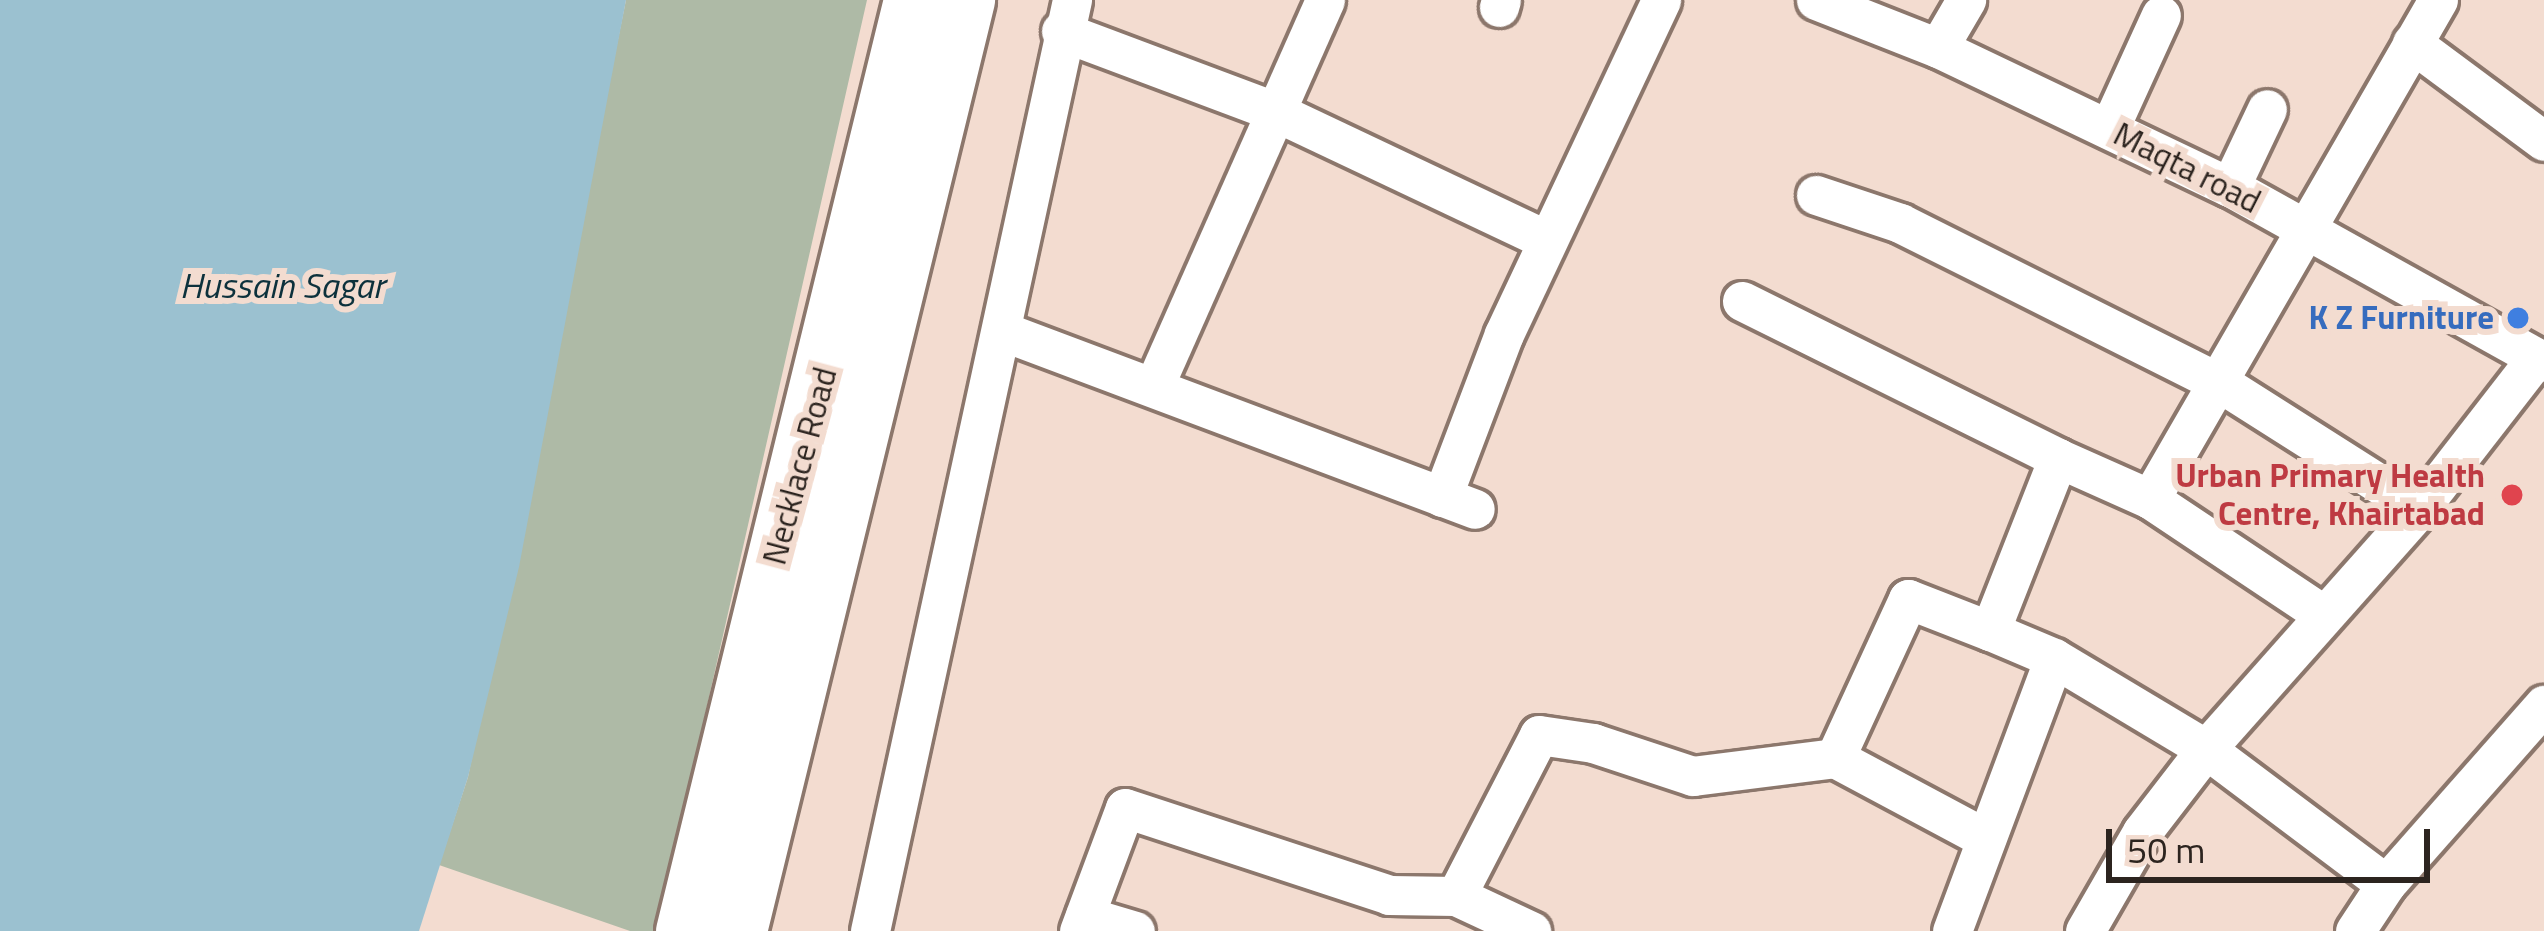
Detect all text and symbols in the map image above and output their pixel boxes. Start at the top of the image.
street label: Maqta road [2107,114,2267,222]
water label: Hussain Sagar [180,263,384,307]
place label: K Z Furniture [2309,298,2494,338]
marker: K Z Furniture [2505,305,2531,331]
street label: Necklace Road [755,363,845,569]
place label: Urban Primary Health Centre, Khairtabad [2175,456,2485,534]
marker: Urban Primary Health Centre, Khairtabad [2496,479,2528,511]
scale bar [2112,805,2436,879]
text: 50 m [2127,822,2205,877]

